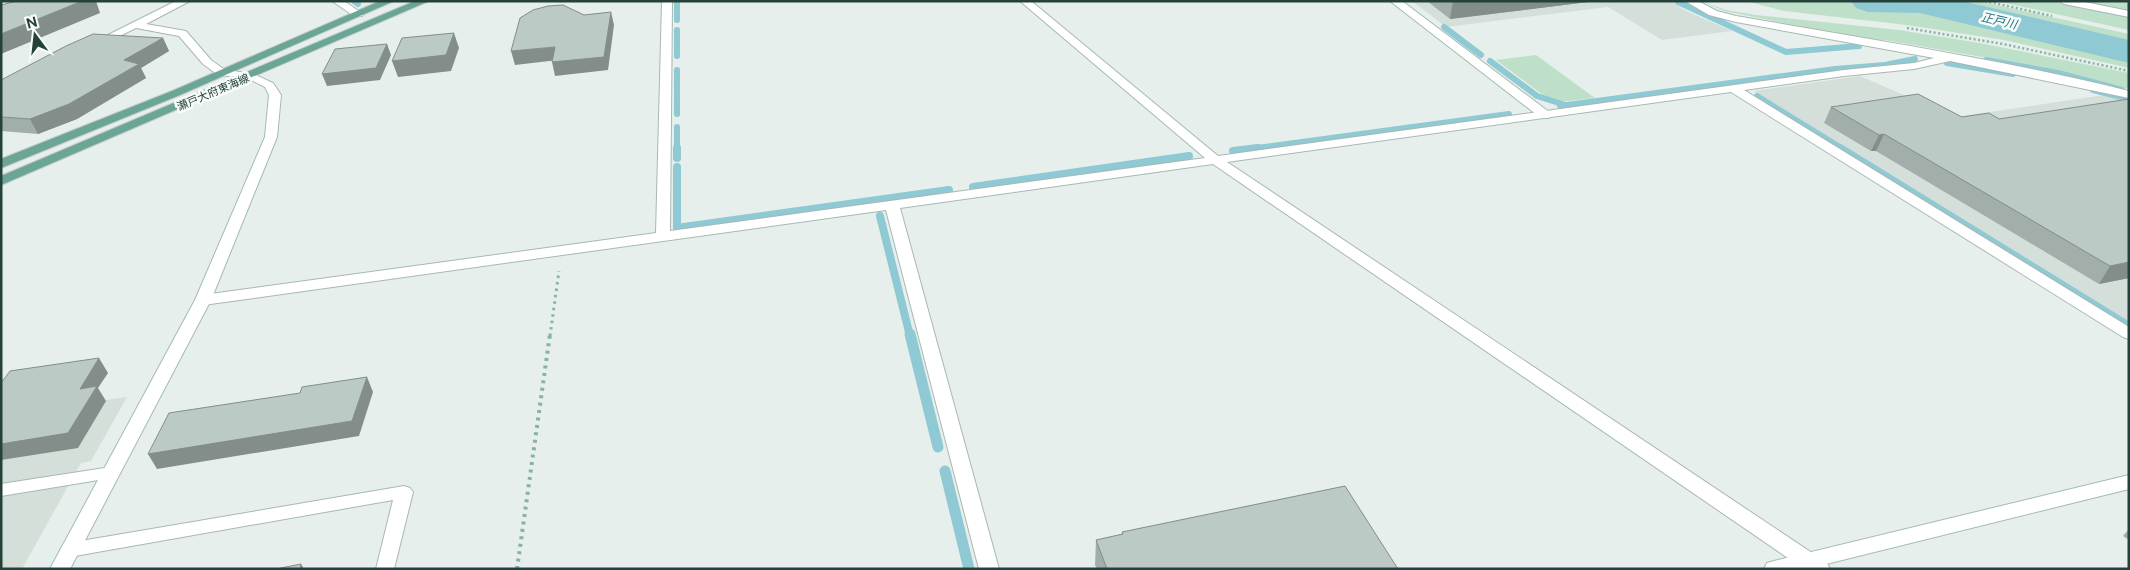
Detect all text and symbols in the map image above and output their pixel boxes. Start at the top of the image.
north arrow [10,10,60,60]
water label: 正戸川 [1980,10,2020,32]
text: N [24,13,39,32]
street label: 瀬戸大府東海線 [175,71,251,113]

